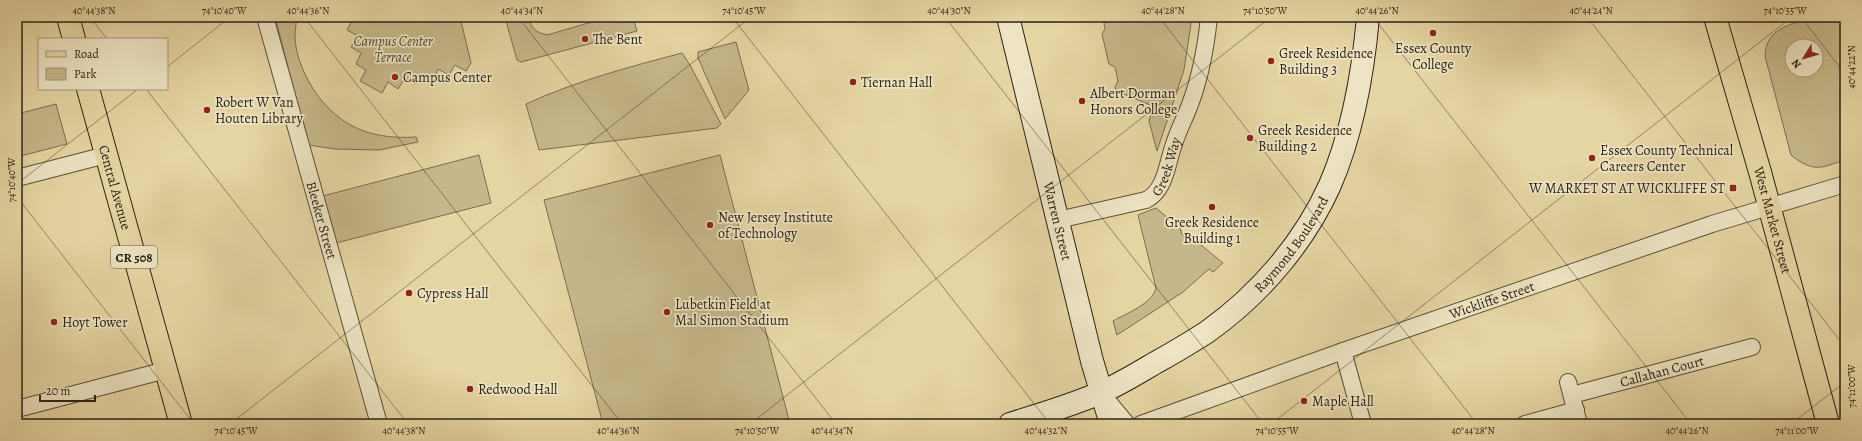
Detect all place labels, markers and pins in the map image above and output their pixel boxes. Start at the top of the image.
marker: Essex County College [1428,28,1438,38]
place label: The Bent [593,30,643,49]
marker: The Bent [580,34,590,44]
place label: Essex County College [1395,39,1472,74]
place label: Greek Residence Building 3 [1279,44,1373,79]
marker: Greek Residence Building 3 [1266,56,1276,66]
place label: Campus Center [403,68,493,87]
marker: Campus Center [390,72,400,82]
place label: Tiernan Hall [861,73,933,92]
marker: Tiernan Hall [848,77,858,87]
place label: Albert Dorman Honors College [1089,84,1177,119]
place label: Robert W Van Houten Library [215,93,304,128]
marker: Albert Dorman Honors College [1077,96,1087,106]
marker: Robert W Van Houten Library [202,105,212,115]
place label: Greek Residence Building 2 [1258,121,1352,156]
marker: Greek Residence Building 2 [1245,133,1255,143]
place label: Essex County Technical Careers Center [1600,141,1734,176]
marker: Essex County Technical Careers Center [1587,153,1597,163]
place label: W MARKET ST AT WICKLIFFE ST [1528,179,1725,198]
marker: W MARKET ST AT WICKLIFFE ST [1728,183,1738,193]
marker: Greek Residence Building 1 [1207,202,1217,212]
place label: New Jersey Institute of Technology [718,208,833,243]
place label: Greek Residence Building 1 [1165,213,1259,248]
marker: New Jersey Institute of Technology [705,220,715,230]
place label: Cypress Hall [417,284,489,303]
marker: Cypress Hall [404,288,414,298]
place label: Lubetkin Field at Mal Simon Stadium [675,295,789,330]
marker: Lubetkin Field at Mal Simon Stadium [662,307,672,317]
place label: Hoyt Tower [62,313,128,332]
marker: Hoyt Tower [49,317,59,327]
place label: Redwood Hall [478,380,558,399]
marker: Redwood Hall [465,384,475,394]
place label: Maple Hall [1312,392,1374,411]
marker: Maple Hall [1299,396,1309,406]

